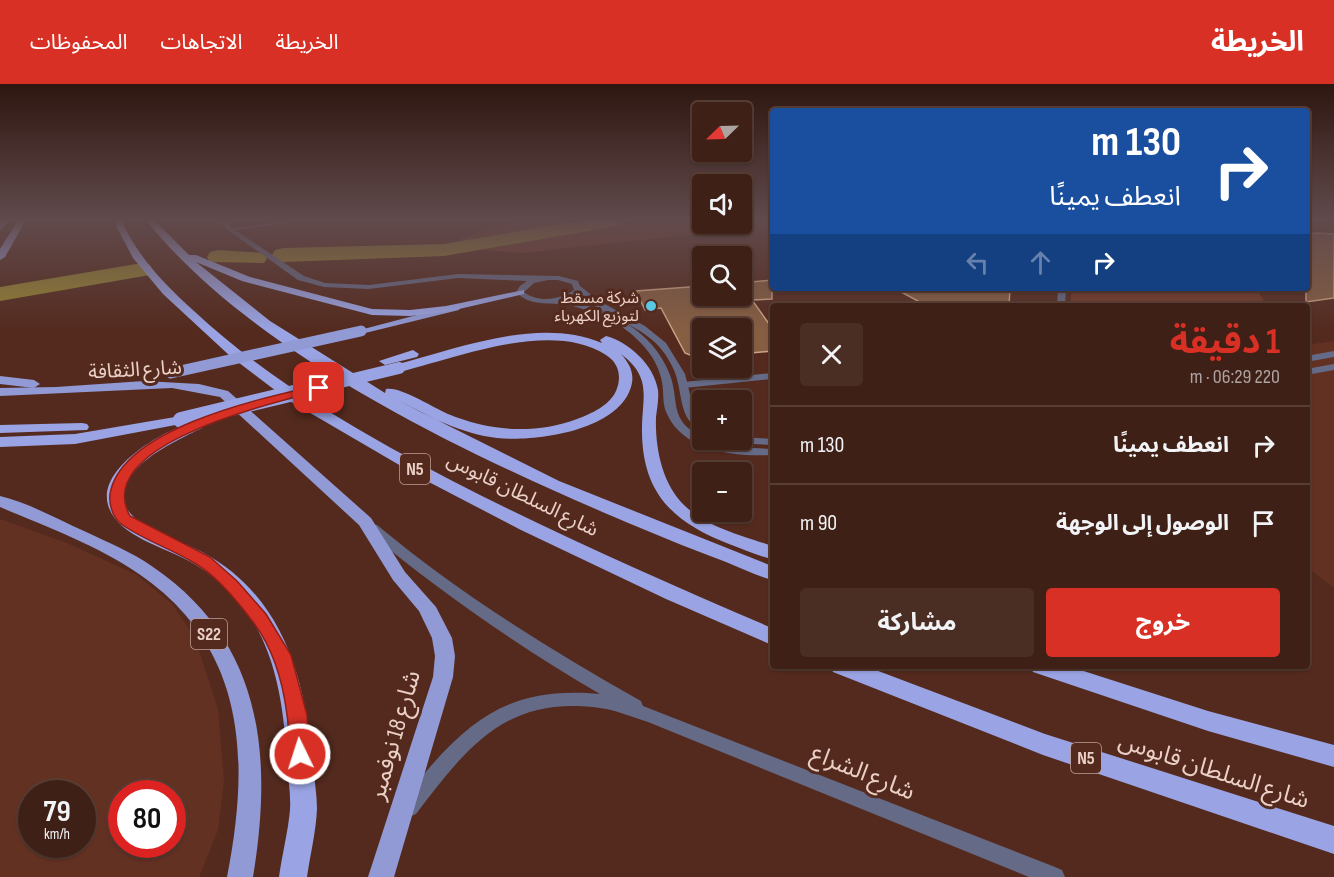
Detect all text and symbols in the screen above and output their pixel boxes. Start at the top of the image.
text: الخريطة [1211,26,1304,59]
text: المحفوظات [30,30,127,55]
text: الاتجاهات [160,30,242,55]
text: الخريطة [275,30,338,55]
north arrow [692,102,752,162]
map controls [692,102,752,522]
text: 130 m [1091,117,1181,168]
icon: right [1202,132,1280,210]
button: sound [692,174,752,234]
text: انعطف يمينًا [1049,181,1181,213]
button: search [692,246,752,306]
icon: left [961,246,994,279]
icon: ahead [1024,246,1057,279]
icon: right [1087,246,1120,279]
place label: شركة مسقط لتوزيع الكهرباء [555,289,639,328]
marker: شركة مسقط لتوزيع الكهرباء [644,299,658,313]
button: layers [692,318,752,378]
text: 1 دقيقة [1170,321,1280,364]
button: close [800,323,863,386]
street label: شارع الثقافة [88,356,183,386]
pin [293,362,344,413]
text: 220 m · 06:29 [1190,365,1280,389]
icon: arrive [302,371,335,404]
button: + [692,390,752,450]
icon: right [1247,429,1280,462]
text: 130 m [800,432,844,459]
text: انعطف يمينًا [1113,432,1229,459]
street label: شارع السلطان قابوس [442,448,602,544]
road number: N5 [400,454,430,484]
button: − [692,462,752,522]
icon: arrive [1247,507,1280,540]
text: 90 m [800,510,837,537]
text: الوصول إلى الوجهة [1056,510,1229,537]
button: مشاركة [800,588,1034,657]
button: خروج [1046,588,1280,657]
road number: S22 [191,619,227,649]
street label: شارع 18 نوفمبر [362,667,429,805]
position arrow [268,722,332,786]
street label: شارع السلطان قابوس [1114,726,1313,817]
street label: شارع الشراع [806,738,919,808]
road number: N5 [1071,743,1101,773]
speed limit sign: 80 [108,780,186,858]
text: 79 [43,794,71,830]
text: km/h [44,825,70,844]

